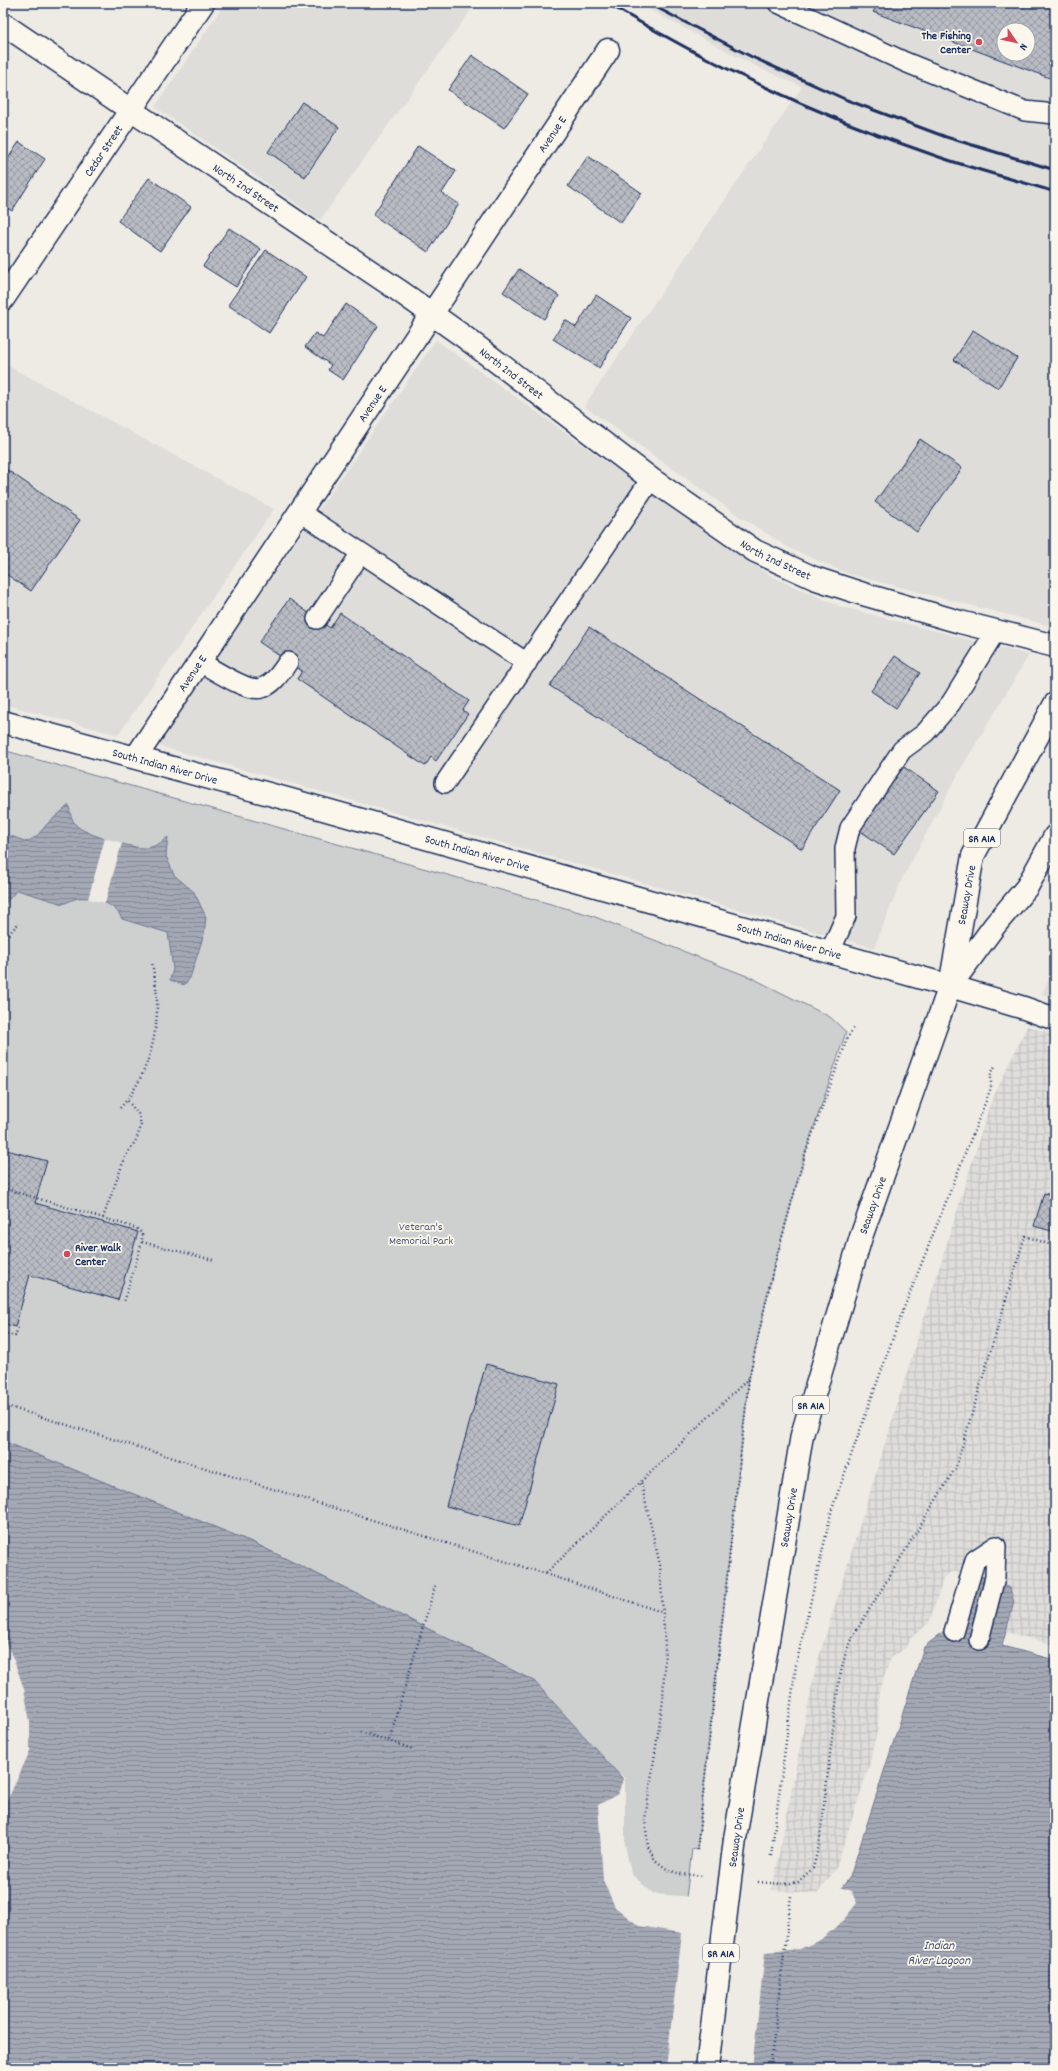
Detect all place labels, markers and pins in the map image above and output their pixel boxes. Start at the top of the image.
place label: The Fishing Center [922,28,972,59]
marker: The Fishing Center [974,37,984,47]
place label: River Walk Center [75,1240,121,1271]
marker: River Walk Center [62,1249,72,1259]

